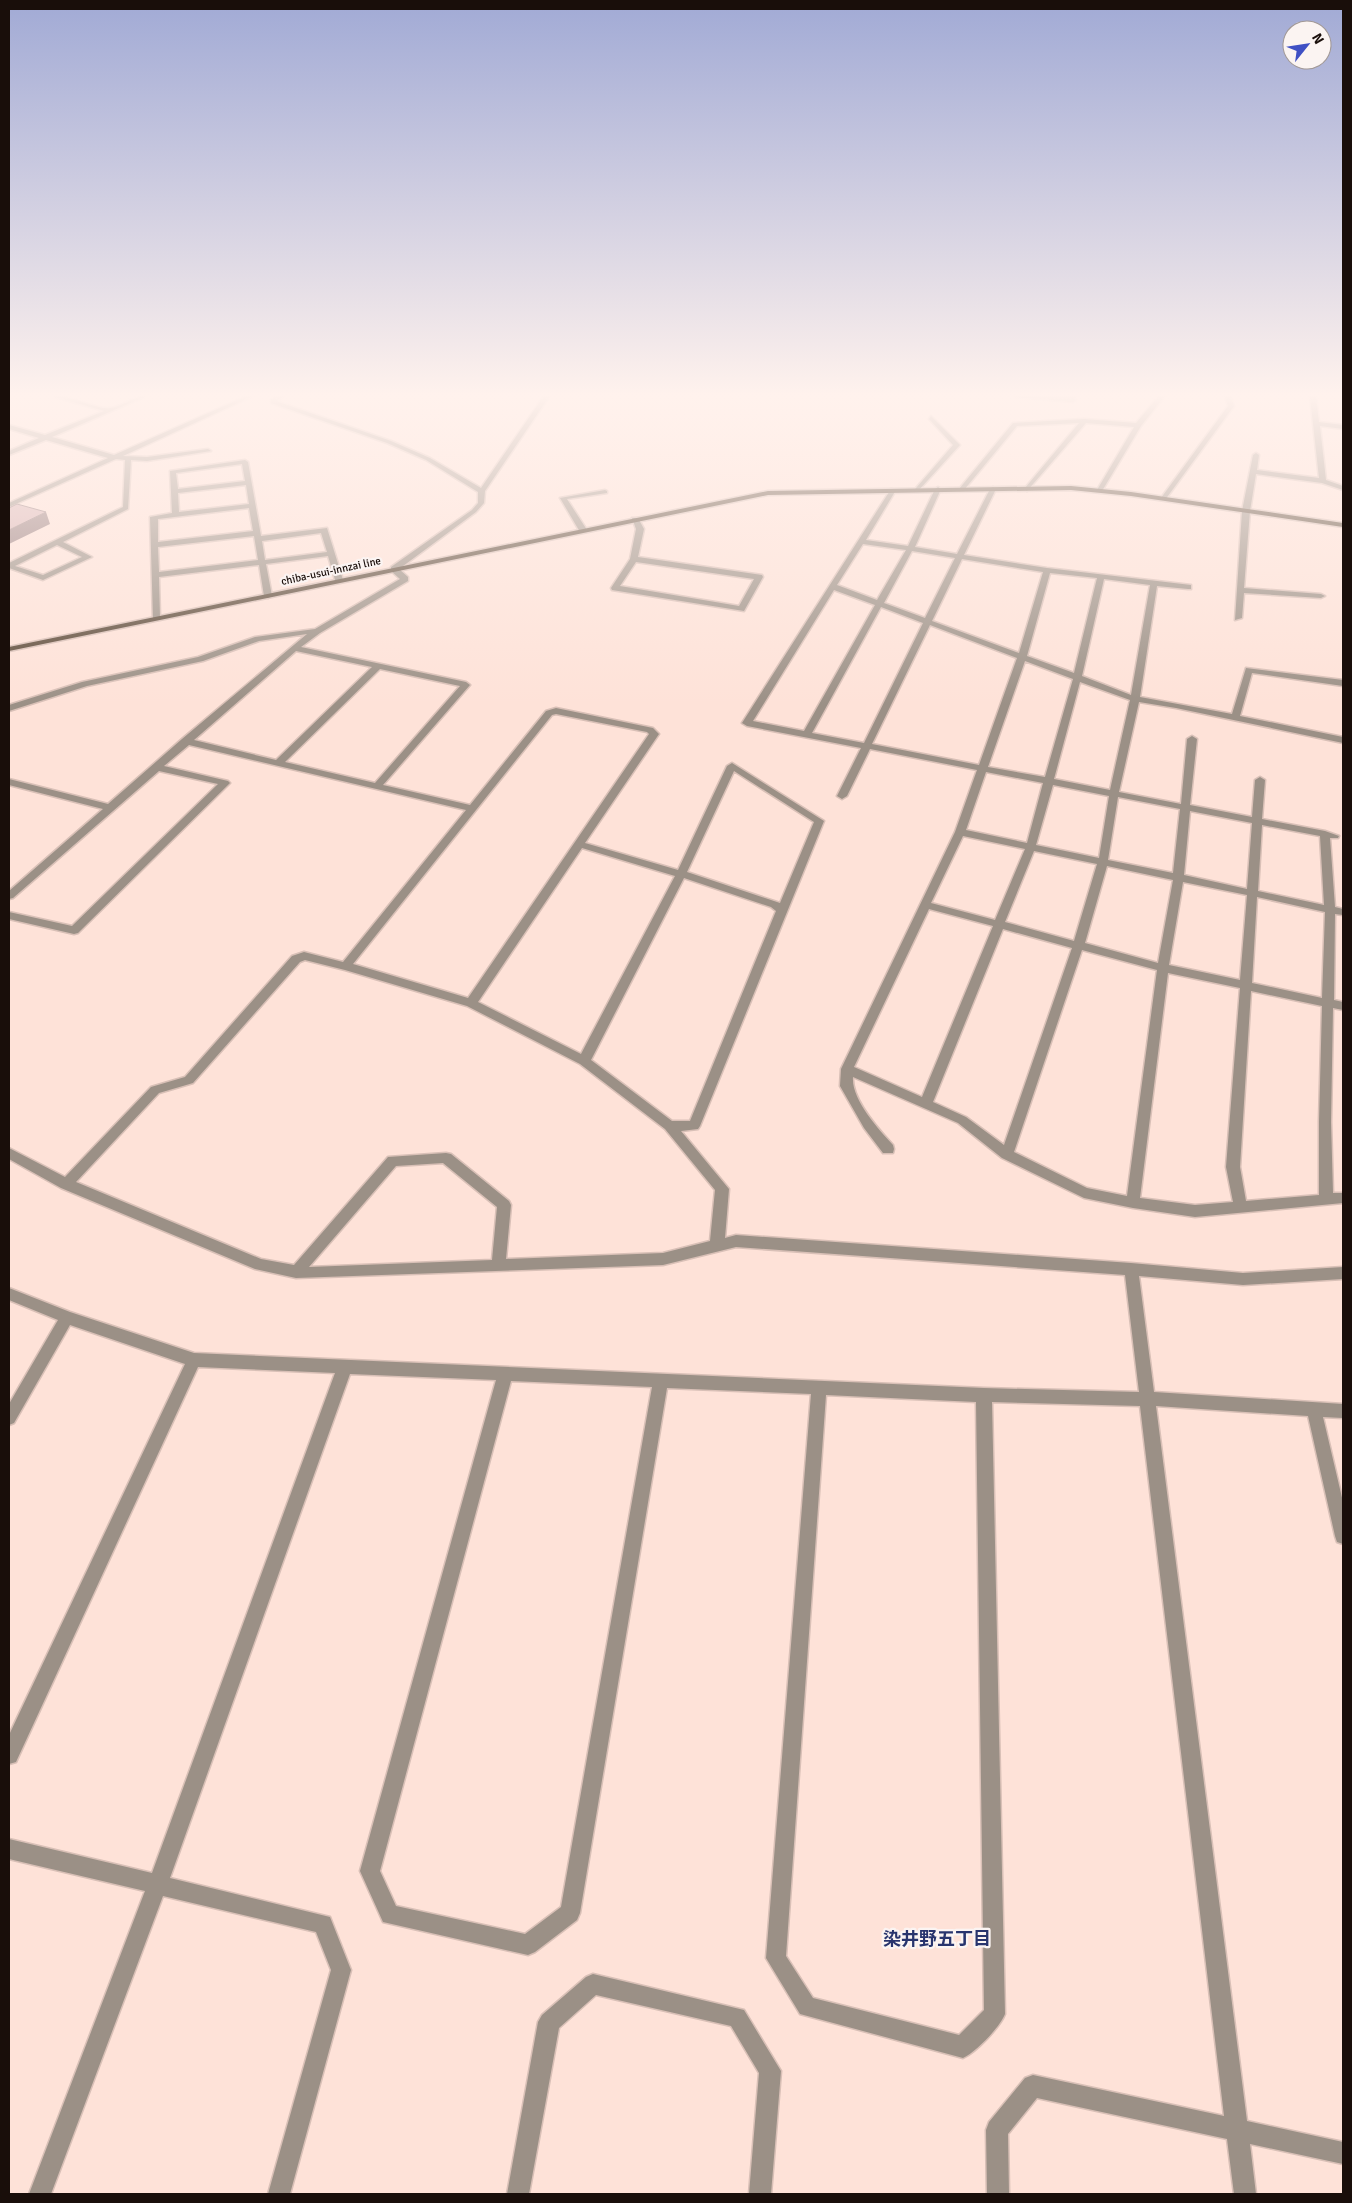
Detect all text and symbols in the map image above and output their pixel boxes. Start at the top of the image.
north arrow [1282,20,1332,70]
text: N [1308,30,1328,47]
street label: chiba-usui-innzai line [280,554,382,588]
district label: 染井野五丁目 [883,1928,991,1950]

